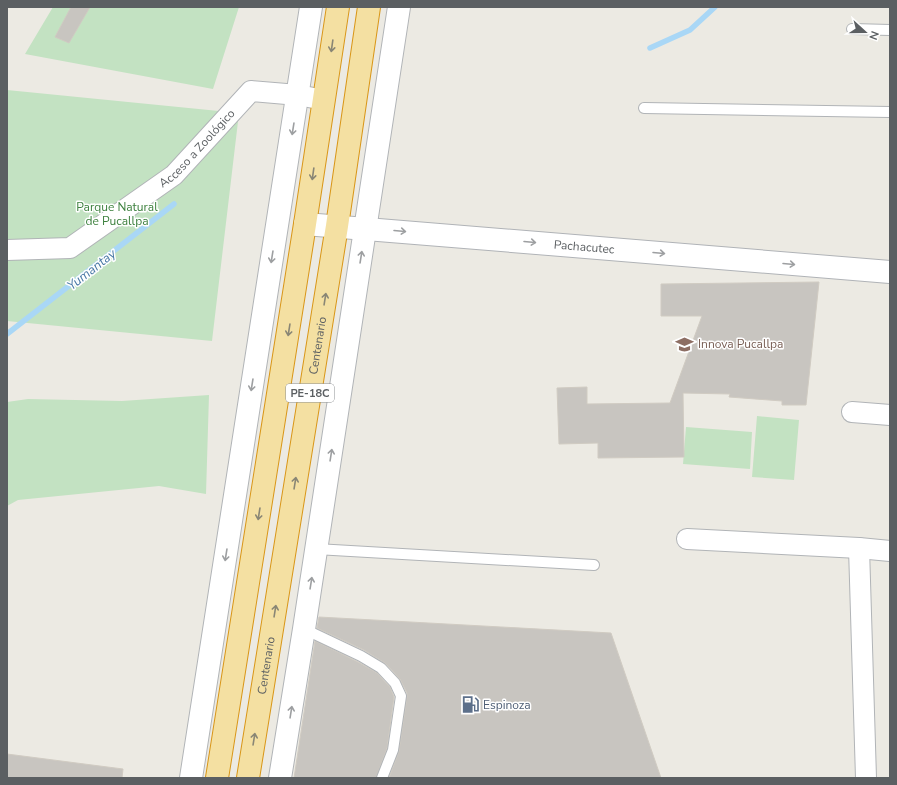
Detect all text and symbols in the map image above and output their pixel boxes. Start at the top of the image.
north arrow [845,12,885,52]
text: N [865,29,882,42]
one-way arrow [328,39,336,52]
street label: Acceso a Zoológico [156,106,239,191]
one-way arrow [288,122,296,135]
one-way arrow [309,167,317,180]
park label: Parque Natural de Pucallpa [76,199,158,229]
one-way arrow [393,228,406,235]
street label: Pachacutec [553,236,615,257]
one-way arrow [523,239,536,246]
water label: Yumantay [63,244,121,295]
one-way arrow [652,249,665,256]
one-way arrow [268,250,276,263]
one-way arrow [357,251,365,264]
one-way arrow [782,260,795,267]
one-way arrow [321,293,329,306]
street label: Centenario [305,315,330,376]
one-way arrow [284,323,292,336]
school or university icon: Innova Pucallpa [675,334,695,354]
place label: Innova Pucallpa [698,336,783,352]
one-way arrow [248,379,256,392]
road number: PE-18C [286,384,334,402]
one-way arrow [327,449,335,462]
one-way arrow [292,477,300,490]
one-way arrow [255,507,263,520]
one-way arrow [222,548,230,561]
one-way arrow [307,577,315,590]
one-way arrow [271,605,279,618]
street label: Centenario [254,635,279,696]
fuel station icon: Espinoza [460,695,480,715]
place label: Espinoza [483,697,531,713]
one-way arrow [287,706,295,719]
one-way arrow [251,733,259,746]

